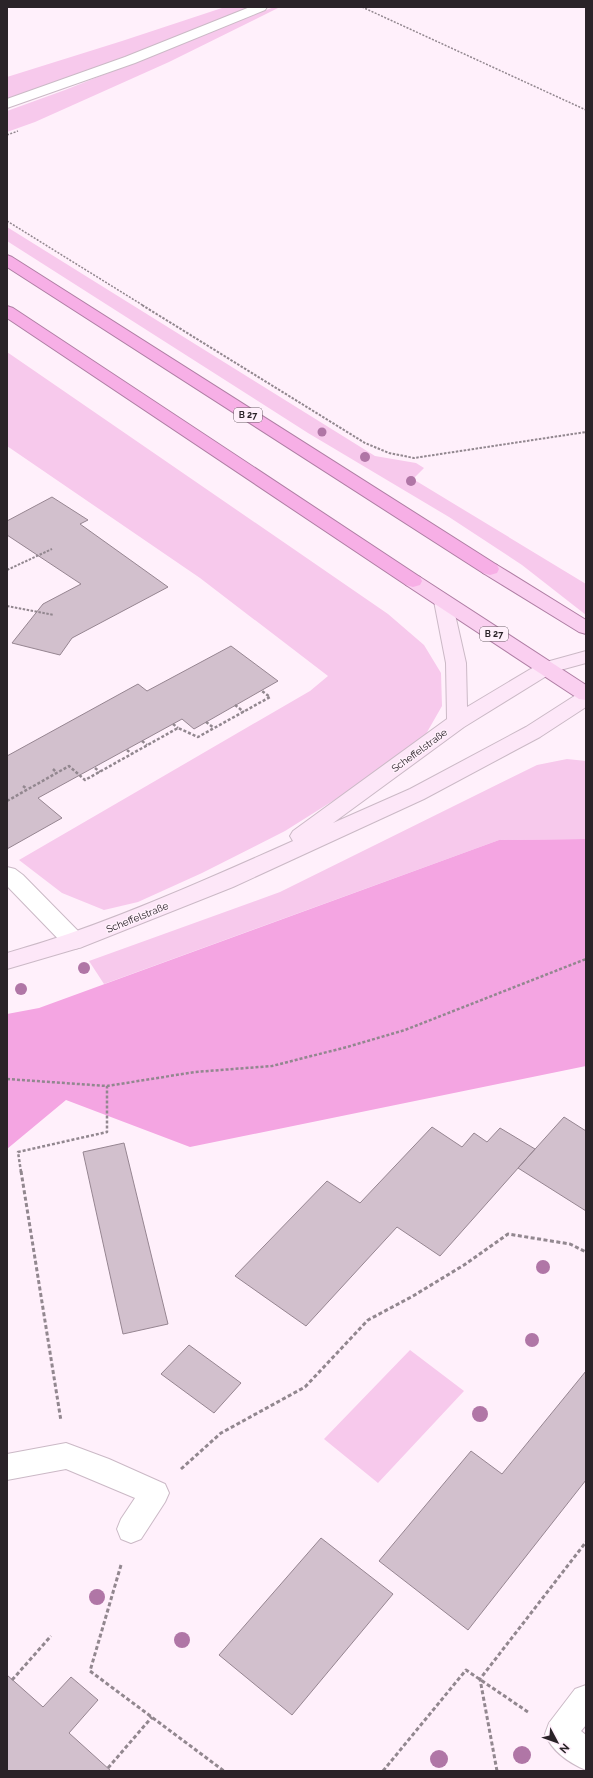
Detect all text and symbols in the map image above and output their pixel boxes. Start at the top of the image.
road number: B 27 [234,408,262,422]
road number: B 27 [480,627,508,641]
street label: Scheffelstraße [389,726,449,774]
street label: Scheffelstraße [105,900,170,935]
north arrow [537,1722,577,1762]
text: N [557,1741,572,1756]

